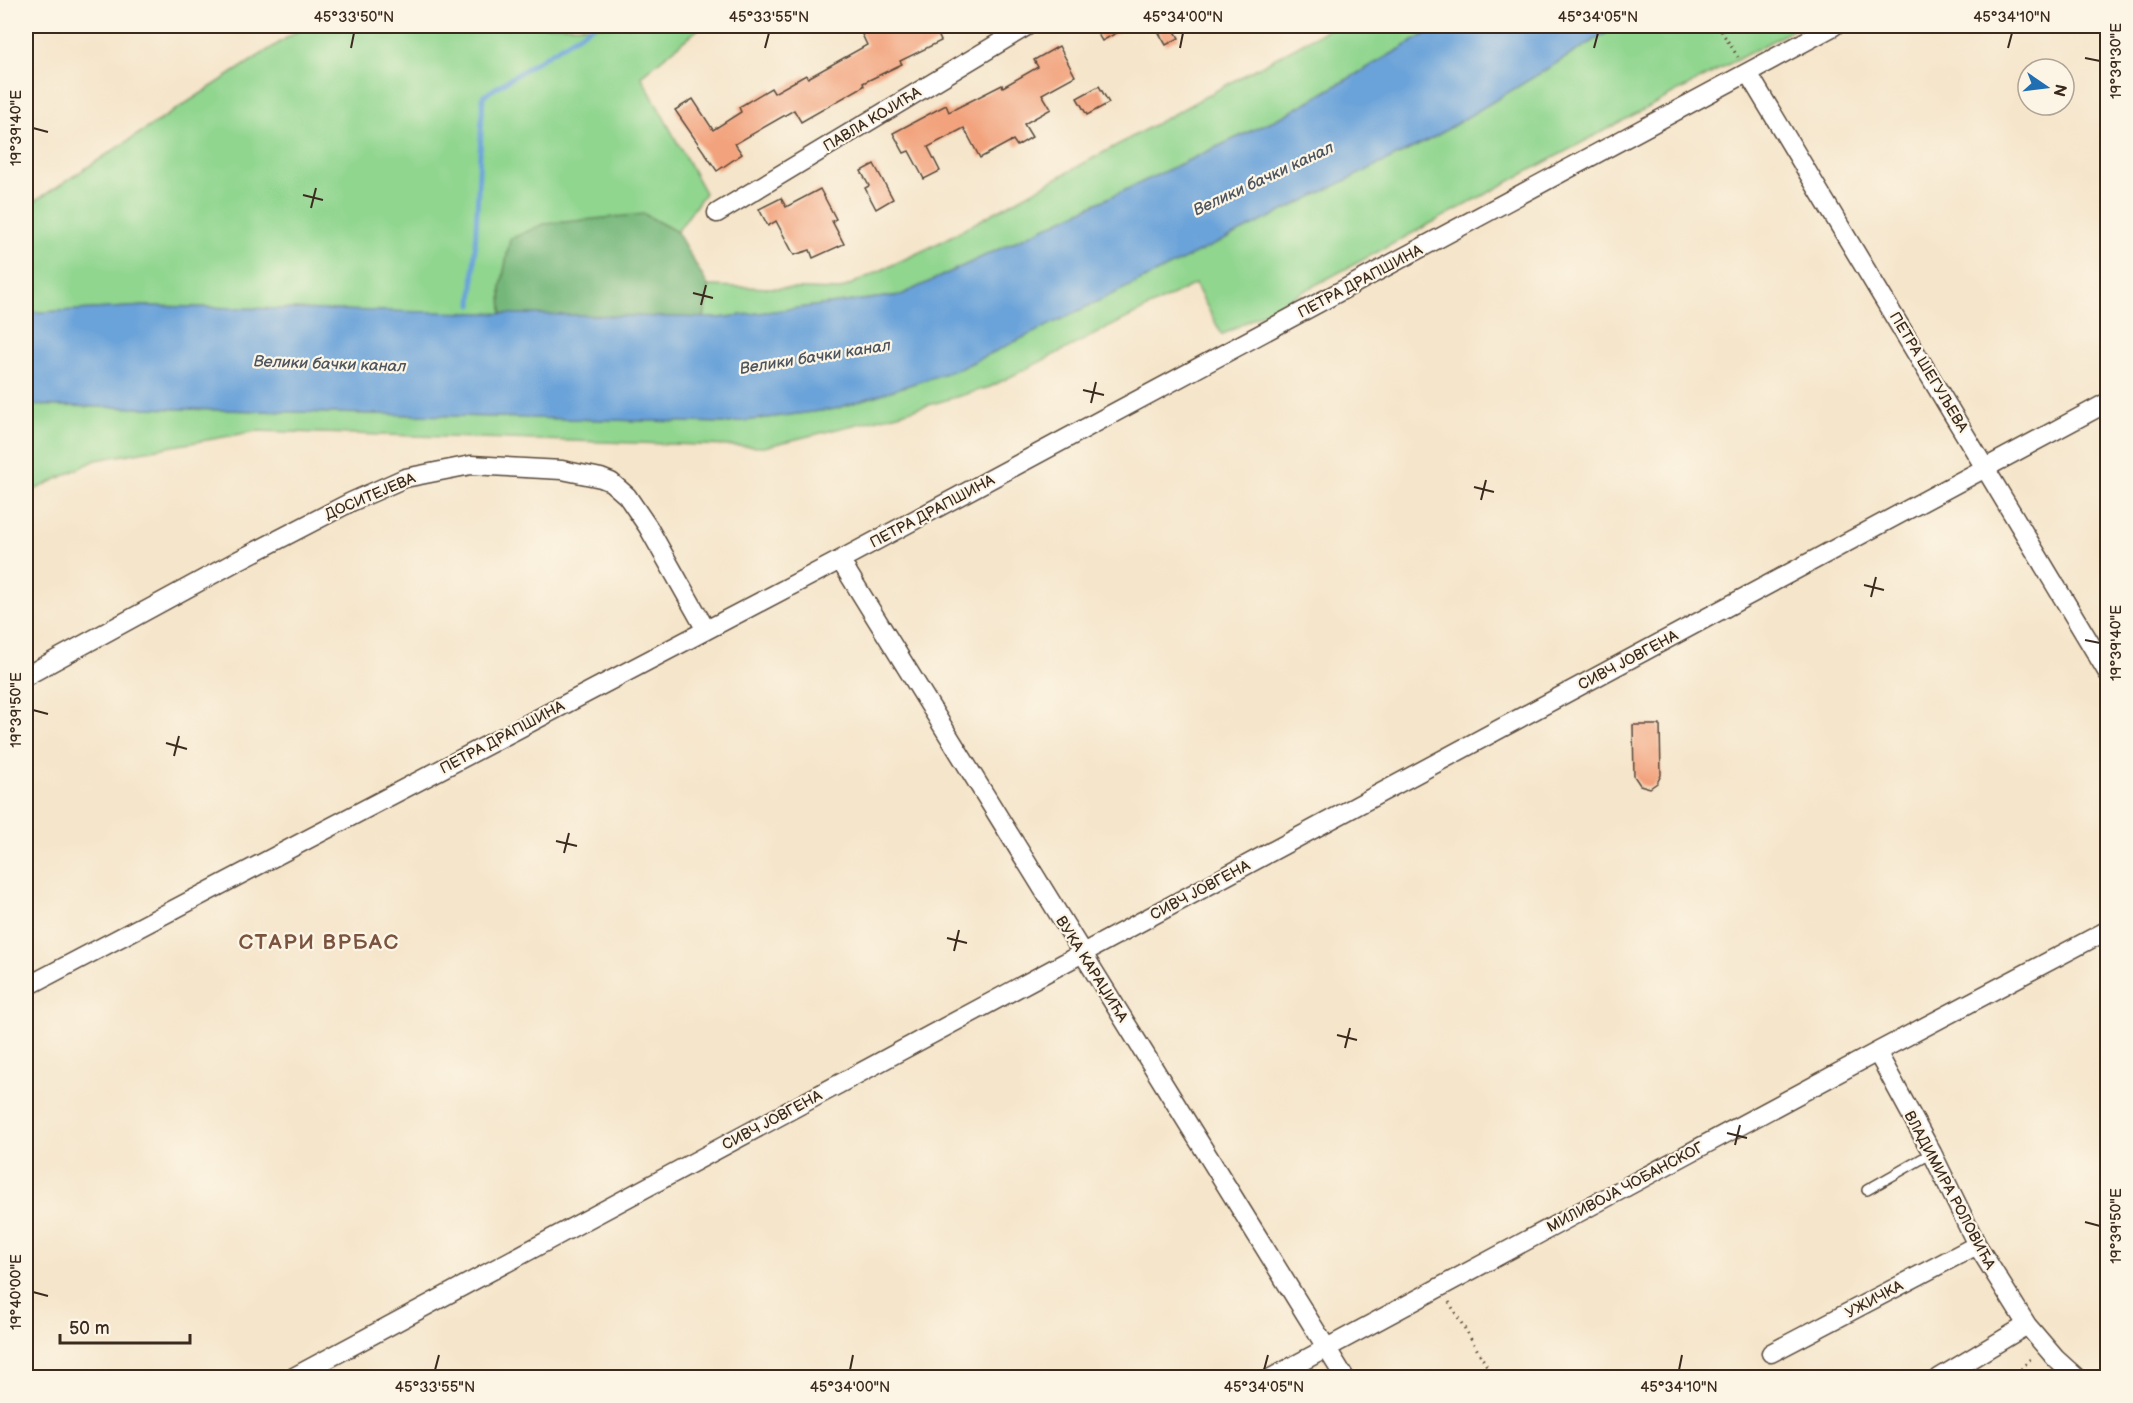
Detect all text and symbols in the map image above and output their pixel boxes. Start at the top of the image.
text: 45°33'50"N [314,8,394,27]
text: 45°33'55"N [729,8,809,27]
text: 45°34'00"N [1143,8,1223,27]
text: 45°34'05"N [1558,8,1638,27]
text: 45°34'10"N [1973,8,2051,27]
text: 19°39'30"E [2107,23,2126,99]
north arrow [2016,57,2076,117]
street label: ПАВЛА КОЈИЋА [820,82,925,156]
text: N [2048,82,2070,98]
text: 19°39'40"E [7,90,26,166]
water label: Велики бачки канал [1190,138,1337,220]
street label: ПЕТРА ДРАПШИНА [1295,240,1427,322]
street label: ПЕТРА ШЕГУЉЕВА [1885,309,1973,437]
water label: Велики бачки канал [738,336,892,379]
water label: Велики бачки канал [253,352,407,377]
street label: ДОСИТЕЈЕВА [322,469,419,524]
street label: ПЕТРА ДРАПШИНА [867,470,999,552]
text: 19°39'40"E [2107,605,2126,681]
street label: СИВЧ ЈОВГЕНА [1575,626,1682,695]
text: 19°39'50"E [7,672,26,748]
street label: ПЕТРА ДРАПШИНА [437,696,569,778]
street label: СИВЧ ЈОВГЕНА [1147,856,1254,925]
street label: ВУКА КАРАЏИЋА [1051,913,1132,1027]
district label: СТАРИ ВРБАС [238,930,400,955]
street label: СИВЧ ЈОВГЕНА [719,1086,826,1155]
street label: ВЛАДИМИРА РОЛОВИЋА [1900,1108,2000,1274]
street label: МИЛИВОЈА ЧОБАНСКОГ [1544,1138,1707,1237]
text: 19°39'50"E [2107,1188,2126,1264]
text: 19°40'00"E [7,1254,26,1330]
street label: УЖИЧКА [1842,1276,1907,1323]
scale bar [60,1307,190,1345]
text: 50 m [69,1318,110,1339]
text: 45°33'55"N [395,1378,475,1397]
text: 45°34'00"N [810,1378,890,1397]
text: 45°34'05"N [1224,1378,1304,1397]
text: 45°34'10"N [1640,1378,1718,1397]

